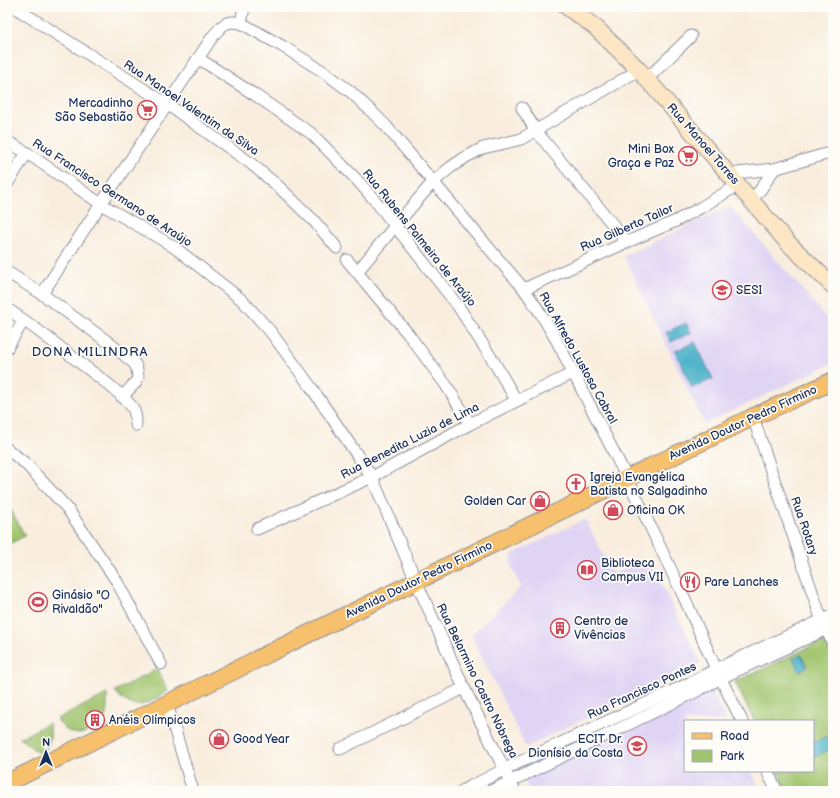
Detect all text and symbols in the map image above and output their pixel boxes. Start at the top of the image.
street label: Rua Manoel Valentim da Silva [121,57,262,159]
place label: Mercadinho São Sebastião [55,96,133,125]
supermarket icon: Mercadinho São Sebastião [136,99,158,121]
street label: Rua Manoel Torres [664,100,742,188]
street label: Rua Francisco Germano de Araújo [29,136,195,250]
place label: Mini Box Graça e Paz [608,142,674,171]
supermarket icon: Mini Box Graça e Paz [677,145,699,167]
street label: Rua Rubens Palmeira de Araújo [359,166,479,310]
street label: Rua Gilberto Tailor [578,200,677,255]
school or university icon: SESI [711,279,733,301]
place label: SESI [736,283,762,298]
street label: Rua Alfredo Lustosa Cabral [535,289,621,427]
district label: DONA MILINDRA [32,344,148,360]
street label: Avenida Doutor Pedro Firmino [667,382,820,464]
street label: Rua Benedita Luzia de Lima [338,399,482,482]
place label: Igreja Evangélica Batista no Salgadinho [590,470,708,499]
church icon: Igreja Evangélica Batista no Salgadinho [565,473,587,495]
shop icon: Golden Car [529,490,551,512]
place label: Golden Car [464,494,527,509]
street label: Rua Rotary [787,495,821,558]
shop icon: Oficina OK [602,499,624,521]
place label: Oficina OK [627,503,685,518]
street label: Avenida Doutor Pedro Firmino [343,538,495,622]
place label: Biblioteca Campus VII [601,556,664,585]
library icon: Biblioteca Campus VII [576,559,598,581]
restaurant icon: Pare Lanches [679,571,701,593]
place label: Pare Lanches [704,575,779,590]
place label: Ginásio "O Rivaldão" [52,588,110,617]
sports icon: Ginásio "O Rivaldão" [27,591,49,613]
street label: Rua Belarmino Castro Nóbrega [433,601,521,761]
place label: Centro de Vivências [574,614,628,643]
building icon: Centro de Vivências [549,617,571,639]
street label: Rua Francisco Pontes [585,659,699,723]
building icon: Anéis Olímpicos [84,709,106,731]
place label: Anéis Olímpicos [109,713,196,728]
legend [684,720,814,772]
shop icon: Good Year [208,728,230,750]
text: Road [720,729,749,744]
north arrow [26,732,66,772]
place label: Good Year [233,732,290,747]
place label: ECIT Dr. Dionísio da Costa [528,732,623,761]
school or university icon: ECIT Dr. Dionísio da Costa [626,735,648,757]
text: N [42,736,50,749]
text: Park [720,749,744,764]

